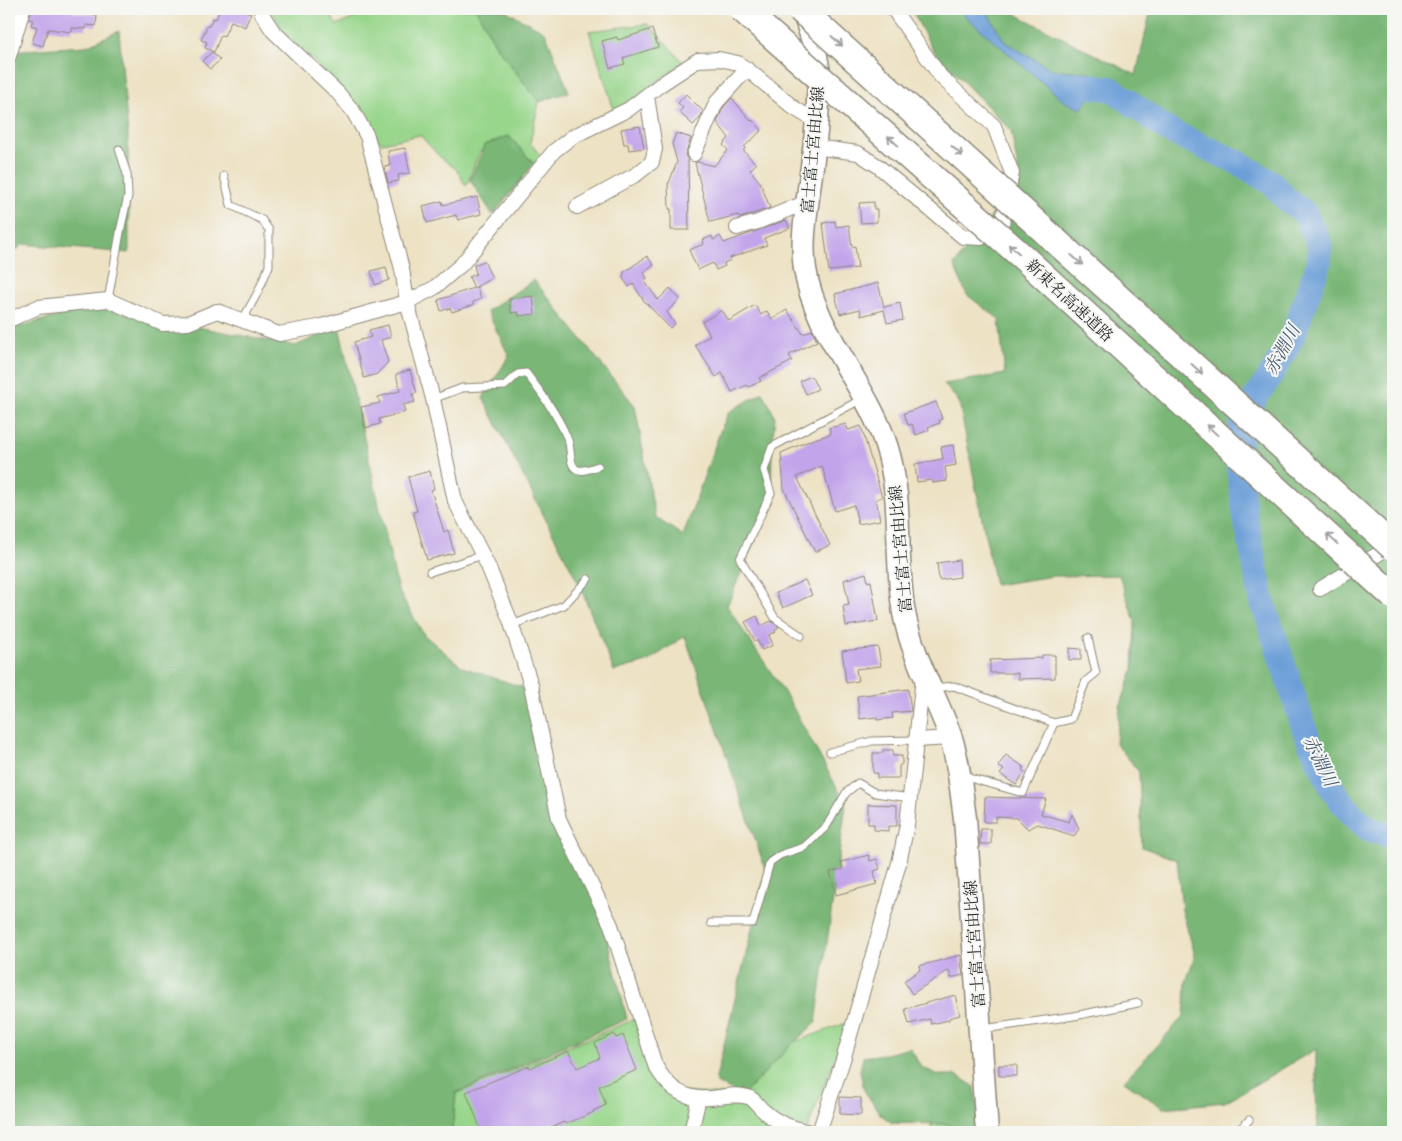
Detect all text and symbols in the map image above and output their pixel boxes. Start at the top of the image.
one-way arrow [830,35,843,47]
street label: 富士富士宮由比線 [797,85,828,215]
one-way arrow [886,135,899,147]
one-way arrow [950,145,963,157]
one-way arrow [1008,243,1021,255]
one-way arrow [1070,254,1083,266]
street label: 新東名高速道路 [1022,255,1117,346]
water label: 赤淵川 [1260,320,1306,379]
one-way arrow [1191,363,1204,375]
one-way arrow [1205,424,1218,436]
street label: 富士富士宮由比線 [885,484,916,614]
one-way arrow [1325,534,1338,545]
water label: 赤淵川 [1298,732,1342,792]
street label: 富士富士宮由比線 [961,879,988,1008]

